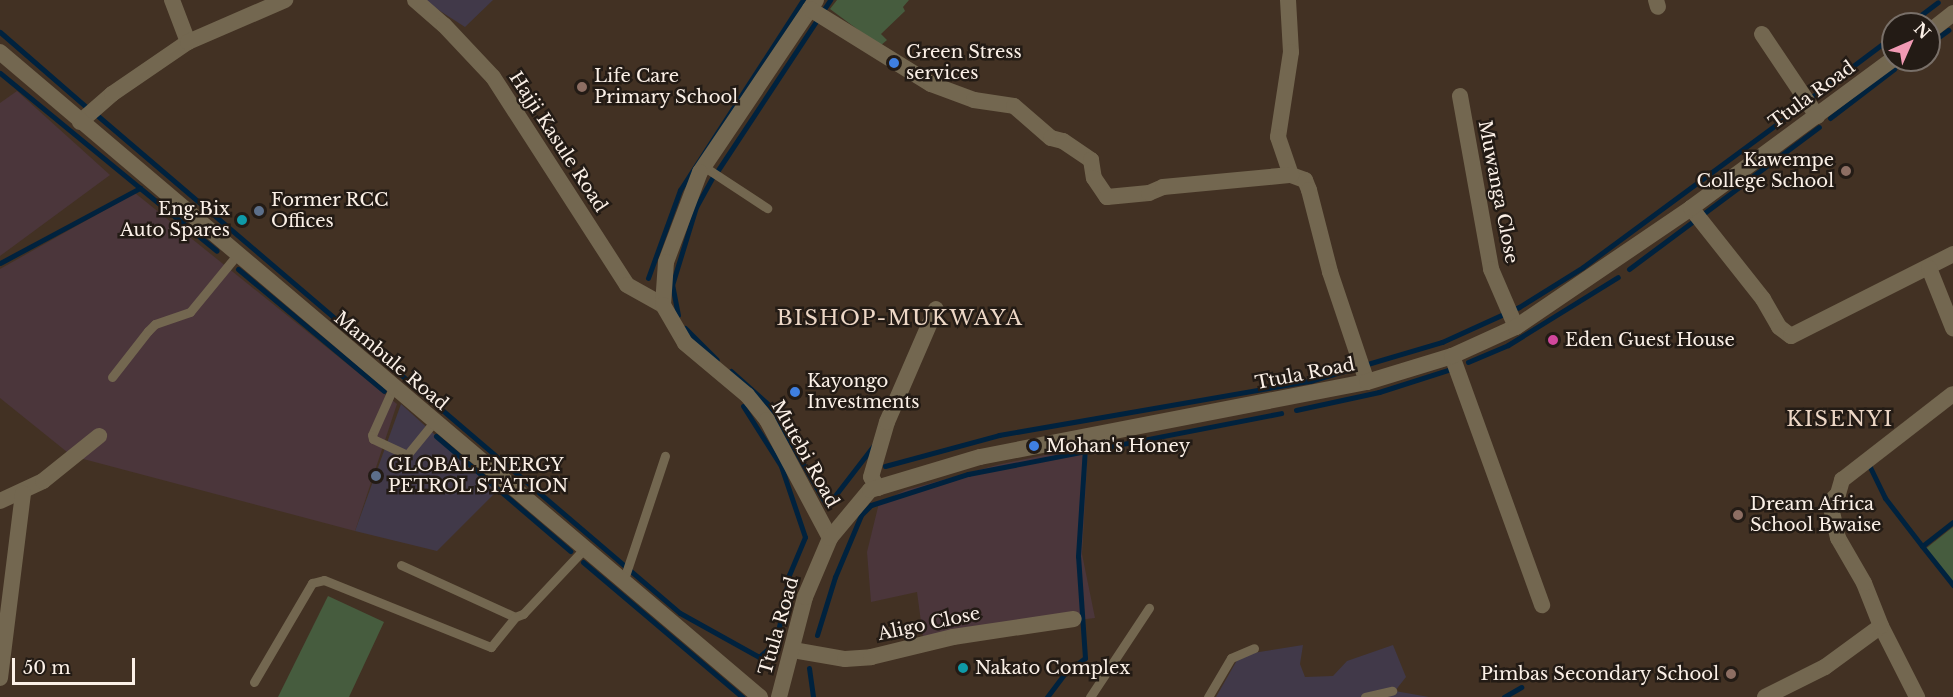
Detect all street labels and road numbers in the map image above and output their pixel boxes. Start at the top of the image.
street label: Ttula Road [1765,56,1859,134]
street label: Hajji Kasule Road [504,68,612,216]
street label: Muwanga Close [1474,119,1522,265]
street label: Mambule Road [330,307,452,415]
street label: Ttula Road [1253,354,1357,394]
street label: Mutebi Road [767,397,843,511]
street label: Ttula Road [755,574,803,678]
street label: Aligo Close [876,603,982,645]

